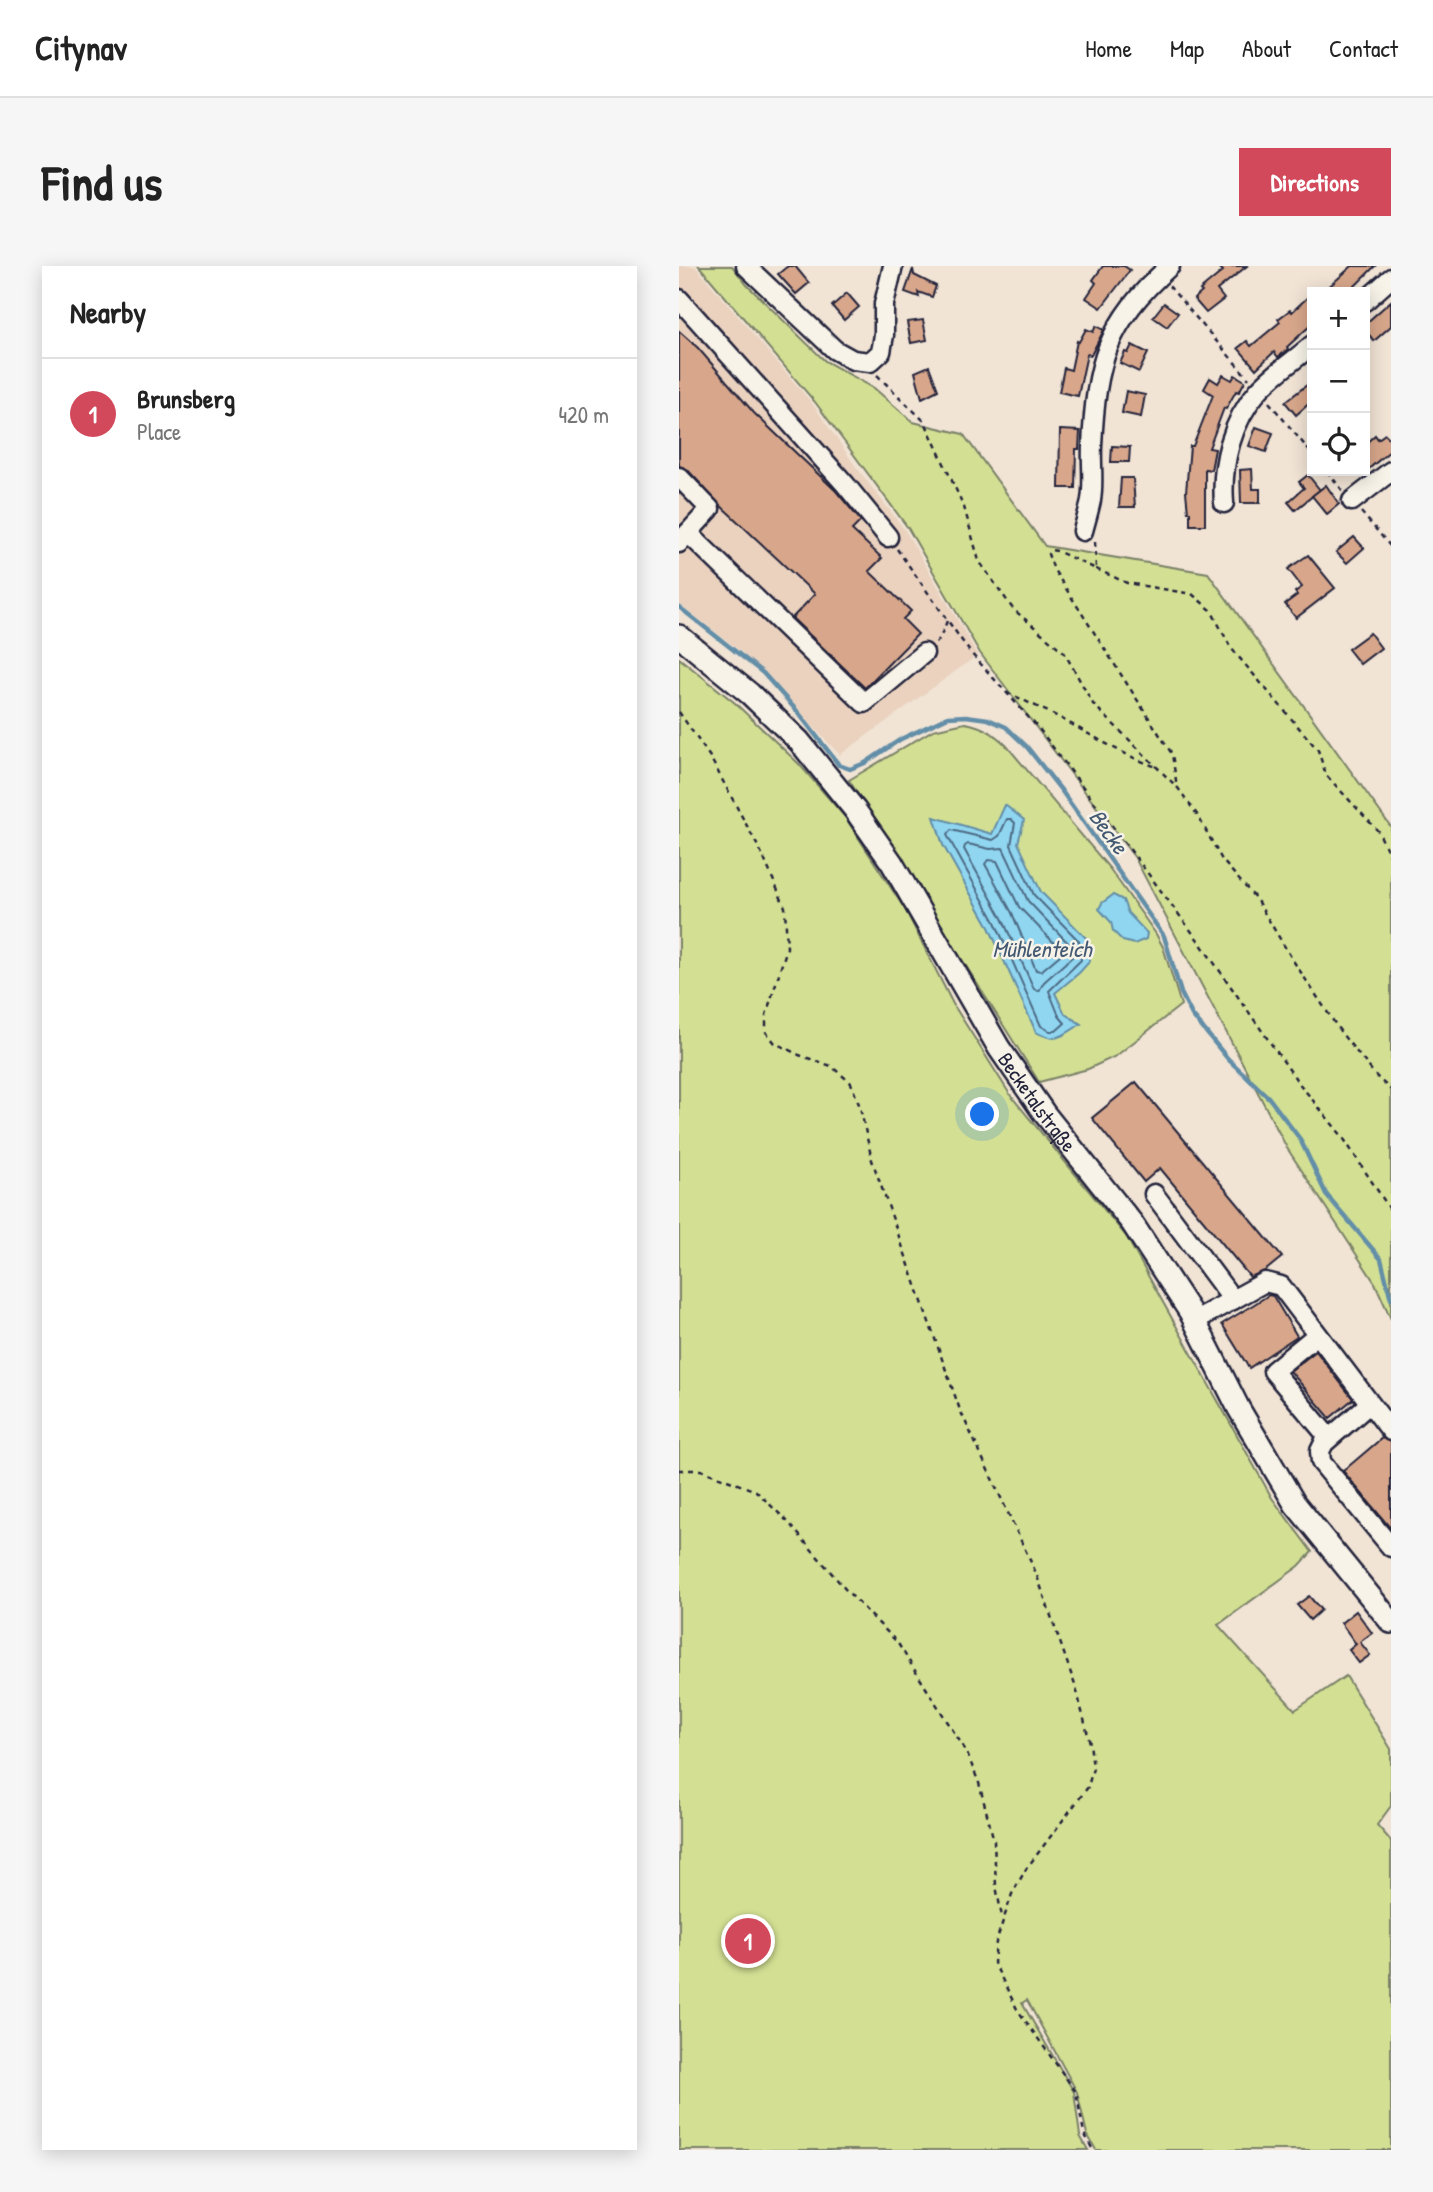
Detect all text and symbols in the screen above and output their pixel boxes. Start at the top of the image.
text: Citynav [35,26,127,70]
text: Home [1085,32,1132,64]
text: Map [1170,32,1204,64]
text: About [1242,32,1291,64]
text: Contact [1329,32,1398,64]
button: Directions [1239,148,1391,216]
text: Find us [42,149,162,215]
map controls [1307,287,1370,476]
button: + [1307,287,1370,350]
text: Nearby [70,292,146,332]
button: − [1307,350,1370,413]
text: Brunsberg [137,381,235,416]
text: 1 [89,399,97,430]
text: 420 m [558,399,609,430]
button: locate [1307,413,1370,476]
text: Place [137,416,181,447]
water label: Becke [1082,802,1136,860]
water label: Mühlenteich [992,933,1093,964]
street label: Becketalstraße [992,1046,1084,1157]
your location [965,1097,999,1131]
pin: 1 [725,1915,771,1967]

